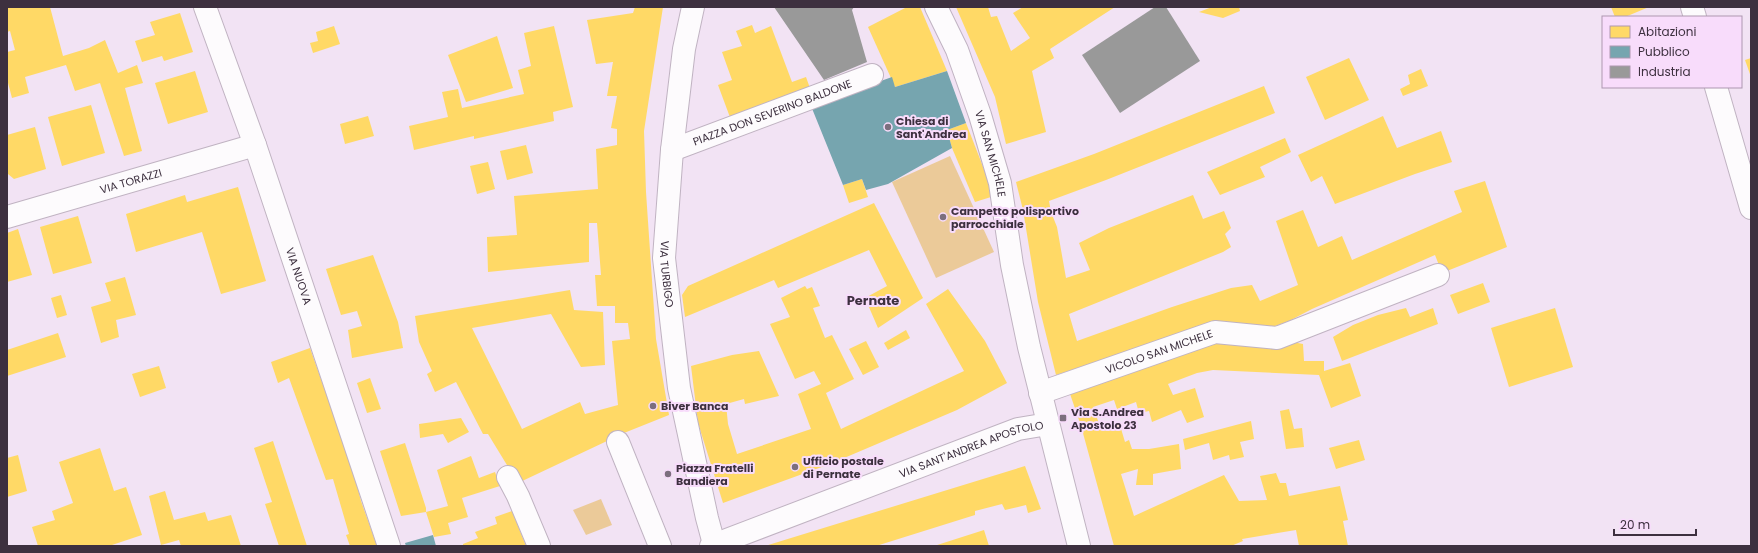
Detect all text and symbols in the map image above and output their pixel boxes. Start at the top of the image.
legend [1602,16,1742,88]
text: Abitazioni [1638,23,1696,40]
text: Pubblico [1638,43,1690,60]
text: Industria [1638,63,1691,80]
street label: PIAZZA DON SEVERINO BALDONE [690,75,854,150]
street label: VIA SAN MICHELE [971,108,1010,198]
place label: Chiesa di Sant'Andrea [896,113,967,142]
marker: Chiesa di Sant'Andrea [883,122,893,132]
street label: VIA TORAZZI [98,164,164,198]
place label: Campetto polisportivo parrocchiale [951,203,1079,232]
marker: Campetto polisportivo parrocchiale [938,212,948,222]
street label: VIA TURBIGO [656,240,678,309]
street label: VIA NUOVA [282,245,316,307]
district label: Pernate [847,291,899,310]
street label: VICOLO SAN MICHELE [1103,325,1215,378]
place label: Biver Banca [661,398,728,414]
marker: Biver Banca [648,401,658,411]
place label: Via S.Andrea Apostolo 23 [1071,404,1144,433]
marker: Via S.Andrea Apostolo 23 [1058,413,1068,423]
street label: VIA SANT'ANDREA APOSTOLO [897,417,1045,482]
place label: Ufficio postale di Pernate [803,453,884,482]
place label: Piazza Fratelli Bandiera [676,460,753,489]
marker: Ufficio postale di Pernate [790,462,800,472]
marker: Piazza Fratelli Bandiera [663,469,673,479]
scale bar [1614,511,1696,537]
text: 20 m [1620,516,1650,533]

